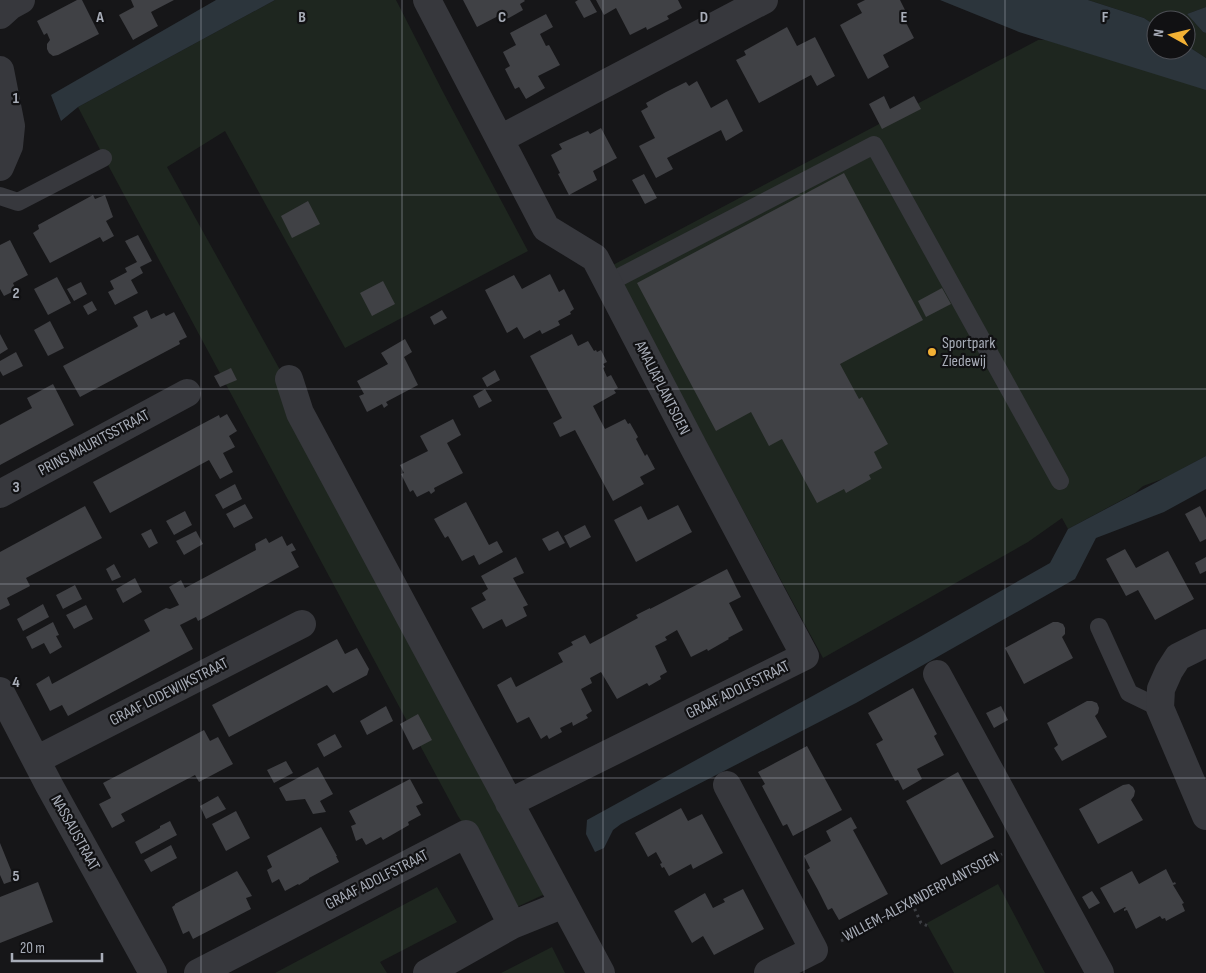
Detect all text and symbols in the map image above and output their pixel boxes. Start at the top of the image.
text: A [95,8,104,27]
text: B [298,8,306,27]
text: C [498,8,506,27]
text: D [700,8,708,27]
text: E [901,8,908,27]
text: F [1102,8,1109,27]
north arrow [1146,10,1196,60]
text: N [1150,28,1168,38]
text: 1 [13,89,20,108]
text: 2 [12,284,20,303]
place label: Sportpark Ziedewij [942,334,995,371]
street label: AMALIAPLANTSOEN [630,337,694,438]
marker: Sportpark Ziedewij [926,346,938,358]
street label: PRINS MAURITSSTRAAT [35,406,153,480]
text: 3 [12,478,20,497]
street label: GRAAF LODEWIJKSTRAAT [107,654,232,730]
street label: GRAAF ADOLFSTRAAT [683,657,793,723]
text: 4 [12,673,20,692]
street label: NASSAUSTRAAT [46,792,104,875]
street label: GRAAF ADOLFSTRAAT [322,846,432,914]
street label: WILLEM-ALEXANDERPLANTSOEN [840,848,1002,946]
text: 5 [12,867,20,886]
scale bar [12,930,102,962]
text: 20 m [20,939,45,958]

